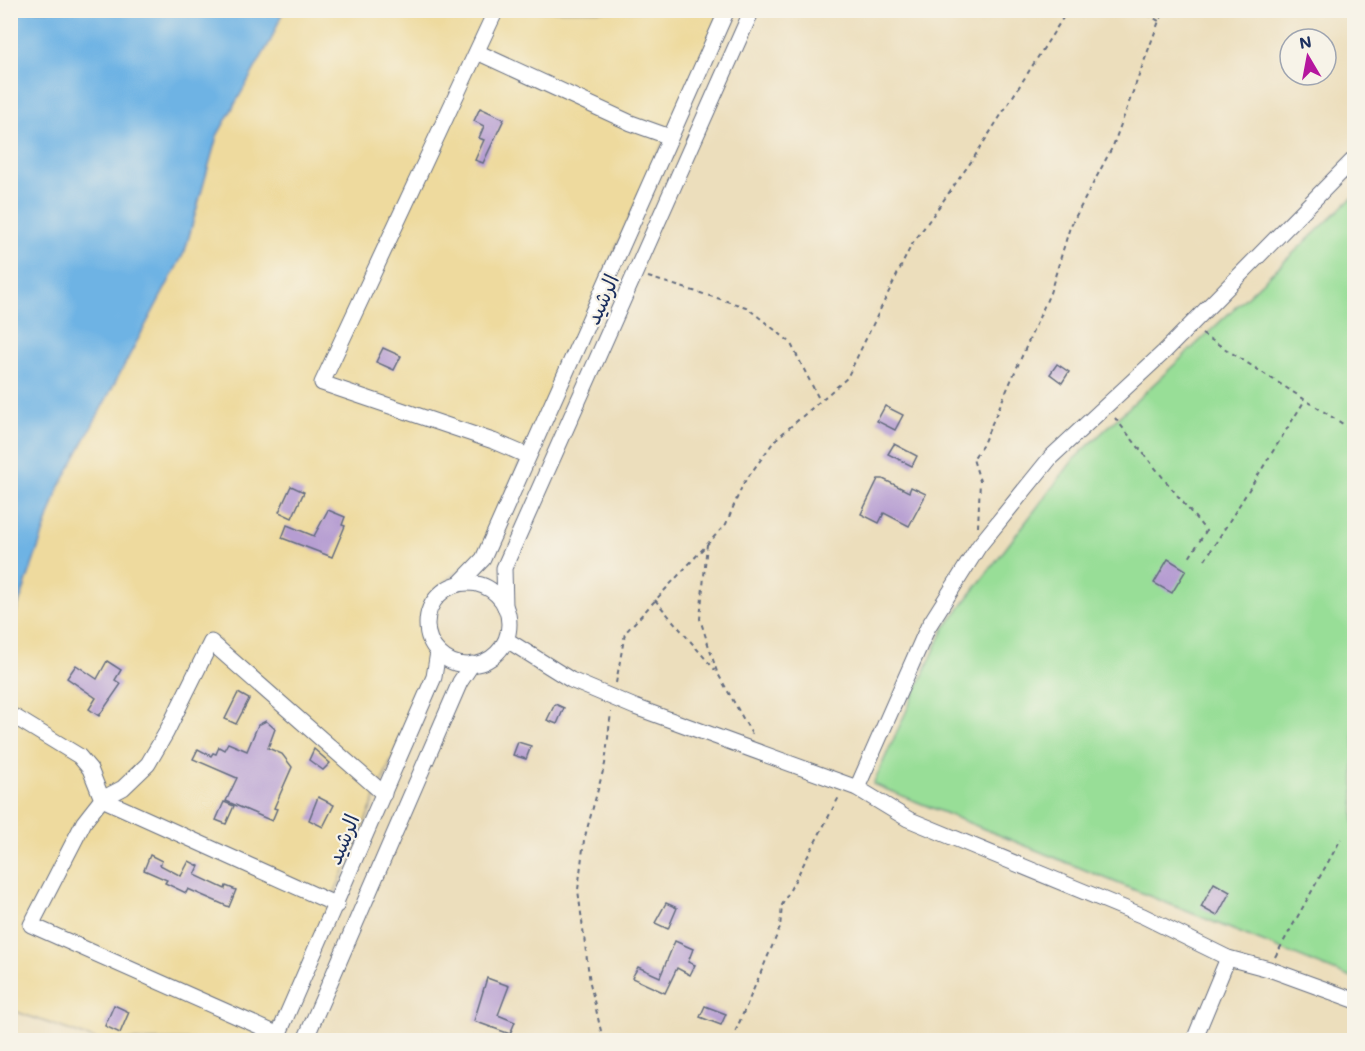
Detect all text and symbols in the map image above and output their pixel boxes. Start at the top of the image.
north arrow [1278,27,1338,87]
text: N [1297,30,1313,53]
street label: الرشيد [578,269,624,329]
street label: الرشيد [319,809,365,869]

